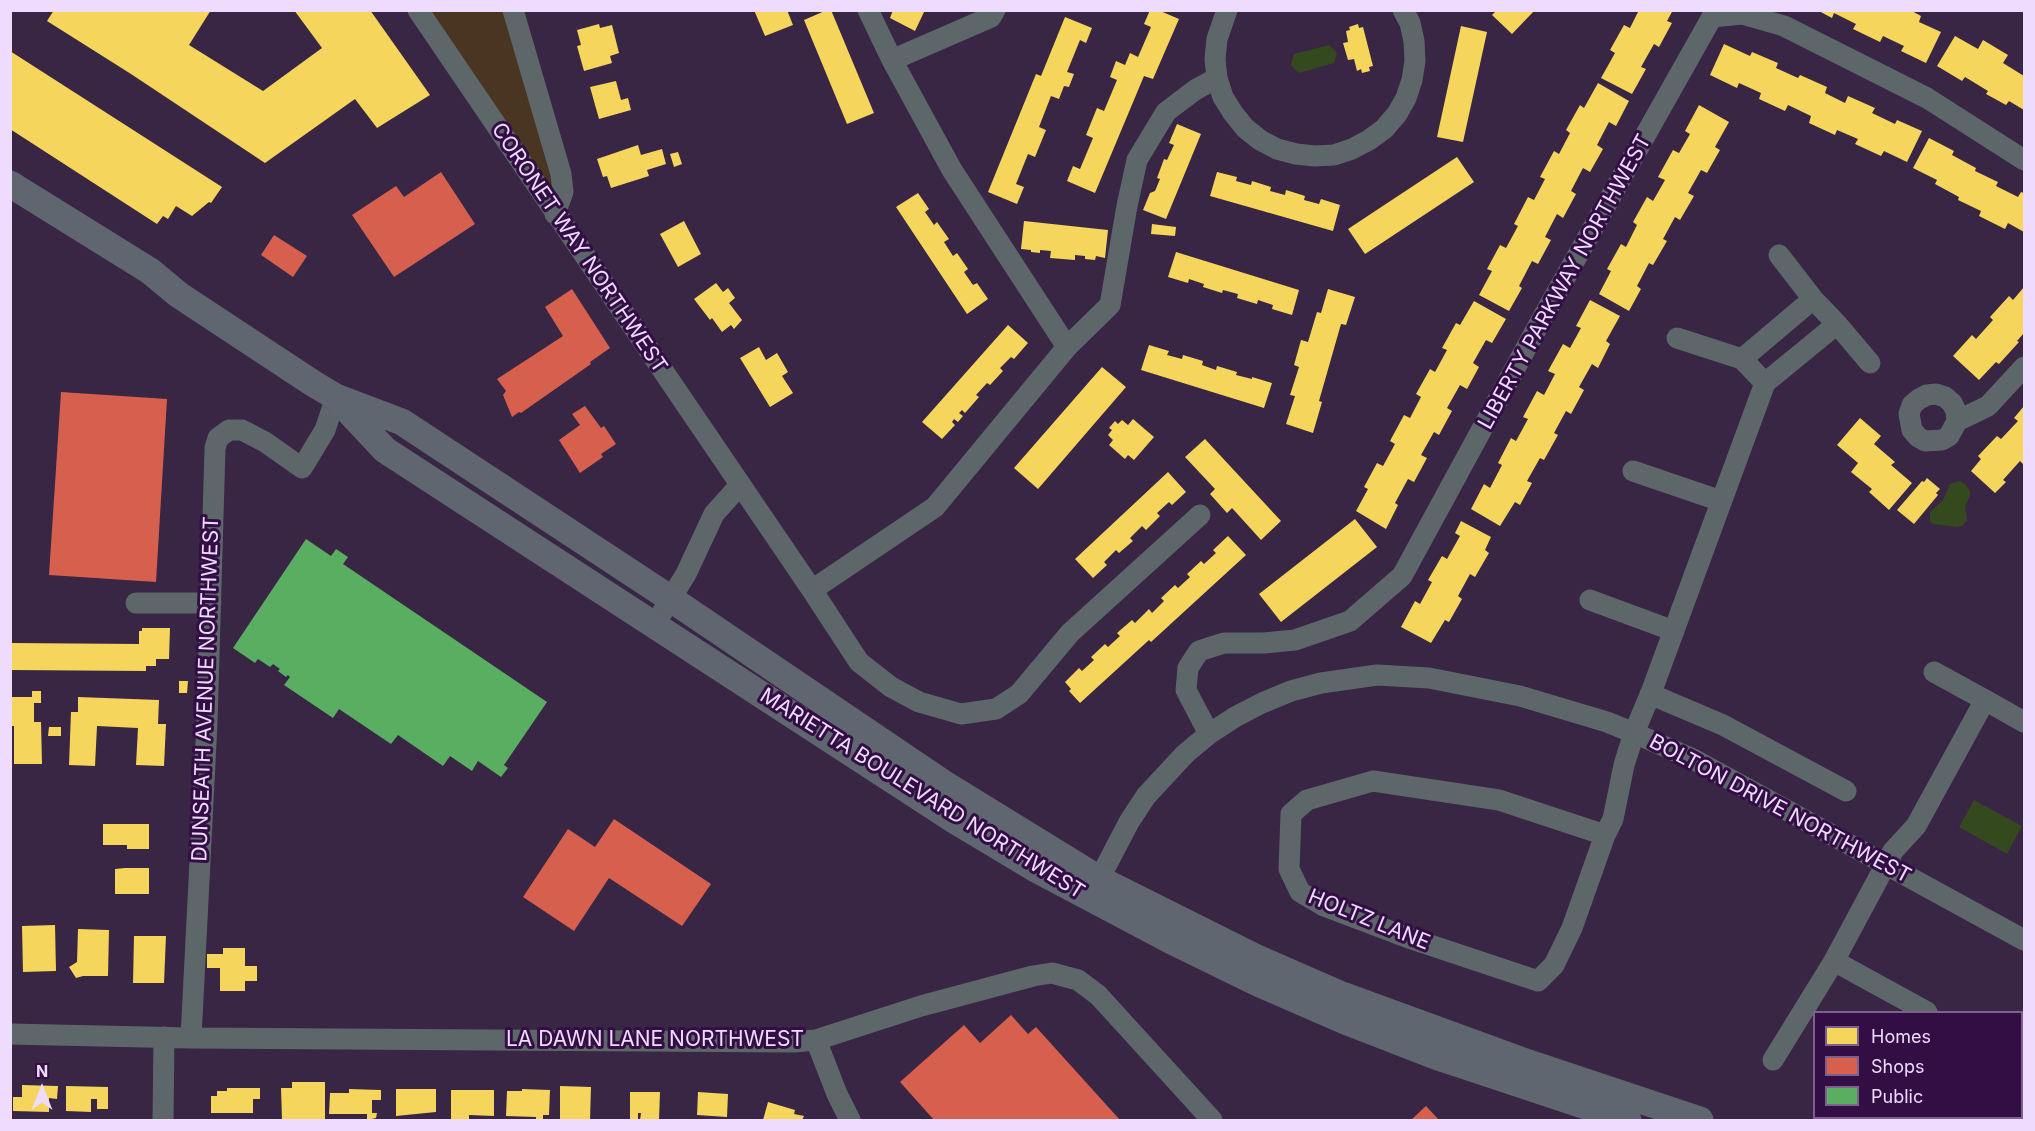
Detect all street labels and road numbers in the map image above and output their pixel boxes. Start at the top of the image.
street label: CORONET WAY NORTHWEST [486,118,672,378]
street label: LIBERTY PARKWAY NORTHWEST [1473,130,1657,434]
street label: DUNSEATH AVENUE NORTHWEST [187,516,225,862]
street label: MARIETTA BOULEVARD NORTHWEST [755,683,1089,905]
street label: BOLTON DRIVE NORTHWEST [1645,729,1915,889]
street label: HOLTZ LANE [1304,884,1434,956]
street label: LA DAWN LANE NORTHWEST [506,1027,804,1053]

